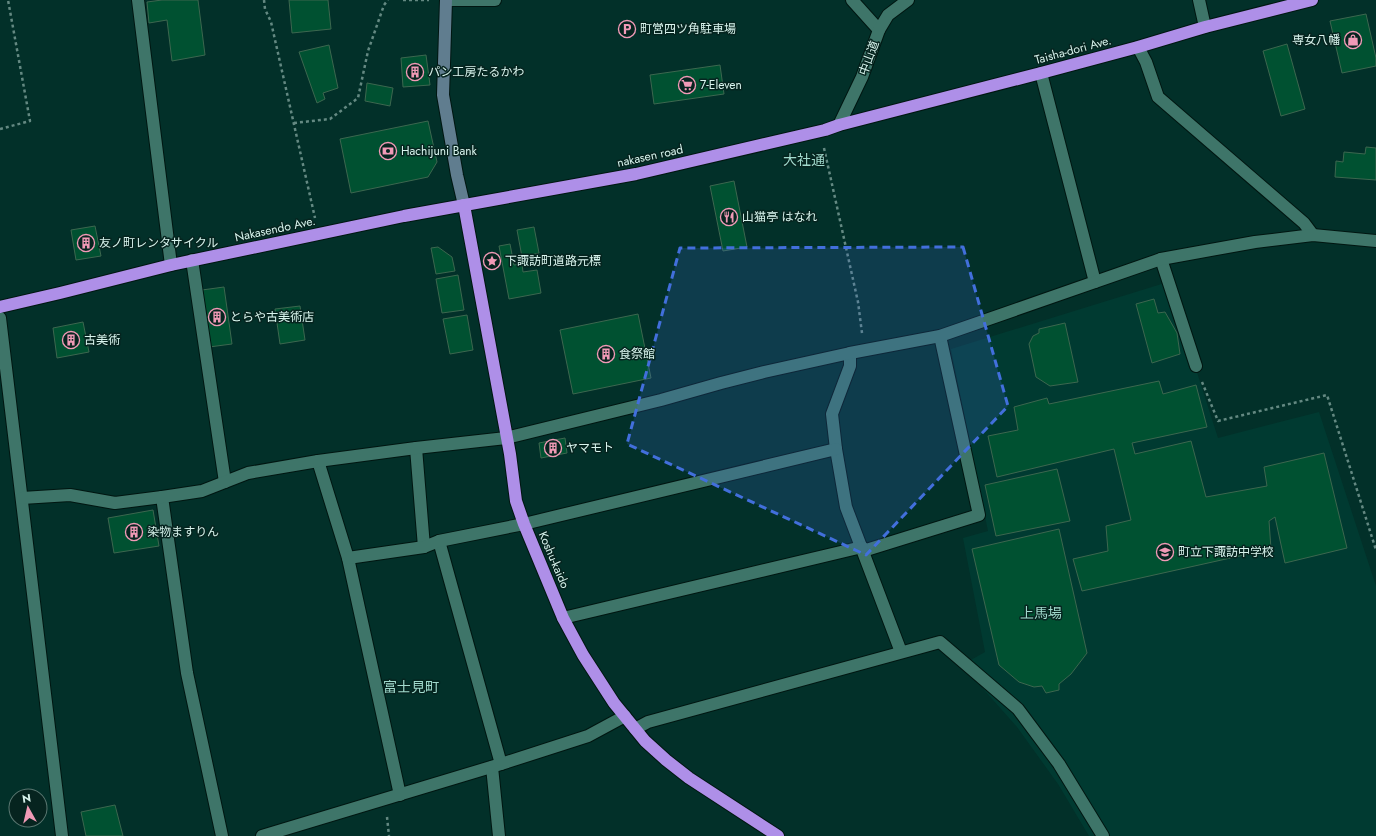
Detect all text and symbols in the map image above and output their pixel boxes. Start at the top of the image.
parking icon: 町営四ツ角駐車場 [617,19,637,39]
place label: 町営四ツ角駐車場 [640,20,736,38]
shop icon: 専女八幡 [1343,30,1363,50]
street label: Taisha-dori Ave. [1033,31,1113,69]
place label: 専女八幡 [1292,31,1340,49]
street label: 中山道 [854,38,884,78]
building icon: パン工房たるかわ [405,62,425,82]
place label: パン工房たるかわ [428,63,525,81]
supermarket icon: 7-Eleven [677,75,697,95]
place label: 7-Eleven [700,76,742,94]
street label: nakasen road [615,140,685,172]
bank icon: Hachijuni Bank [378,141,398,161]
place label: Hachijuni Bank [401,142,478,160]
district label: 大社通 [783,150,825,170]
restaurant icon: 山猫亭 はなれ [719,207,739,227]
place label: 山猫亭 はなれ [742,208,818,226]
street label: Nakasendo Ave. [233,212,317,246]
building icon: 友ノ町レンタサイクル [76,233,96,253]
place label: 友ノ町レンタサイクル [99,234,218,252]
place icon: 下諏訪町道路元標 [482,251,502,271]
place label: 下諏訪町道路元標 [505,252,601,270]
building icon: とらや古美術店 [207,307,227,327]
place label: とらや古美術店 [230,308,314,326]
building icon: 古美術 [61,330,81,350]
place label: 古美術 [84,331,120,349]
building icon: 食祭館 [596,344,616,364]
place label: 食祭館 [619,345,655,363]
building icon: ヤマモト [543,438,563,458]
place label: ヤマモト [566,439,614,457]
building icon: 染物ますりん [124,522,144,542]
place label: 染物ますりん [147,523,219,541]
street label: Koshu-kaido [534,529,574,592]
school or university icon: 町立下諏訪中学校 [1155,542,1175,562]
place label: 町立下諏訪中学校 [1178,543,1274,561]
district label: 上馬場 [1020,603,1062,623]
district label: 富士見町 [383,677,439,697]
north arrow [8,788,48,828]
text: N [21,790,32,807]

